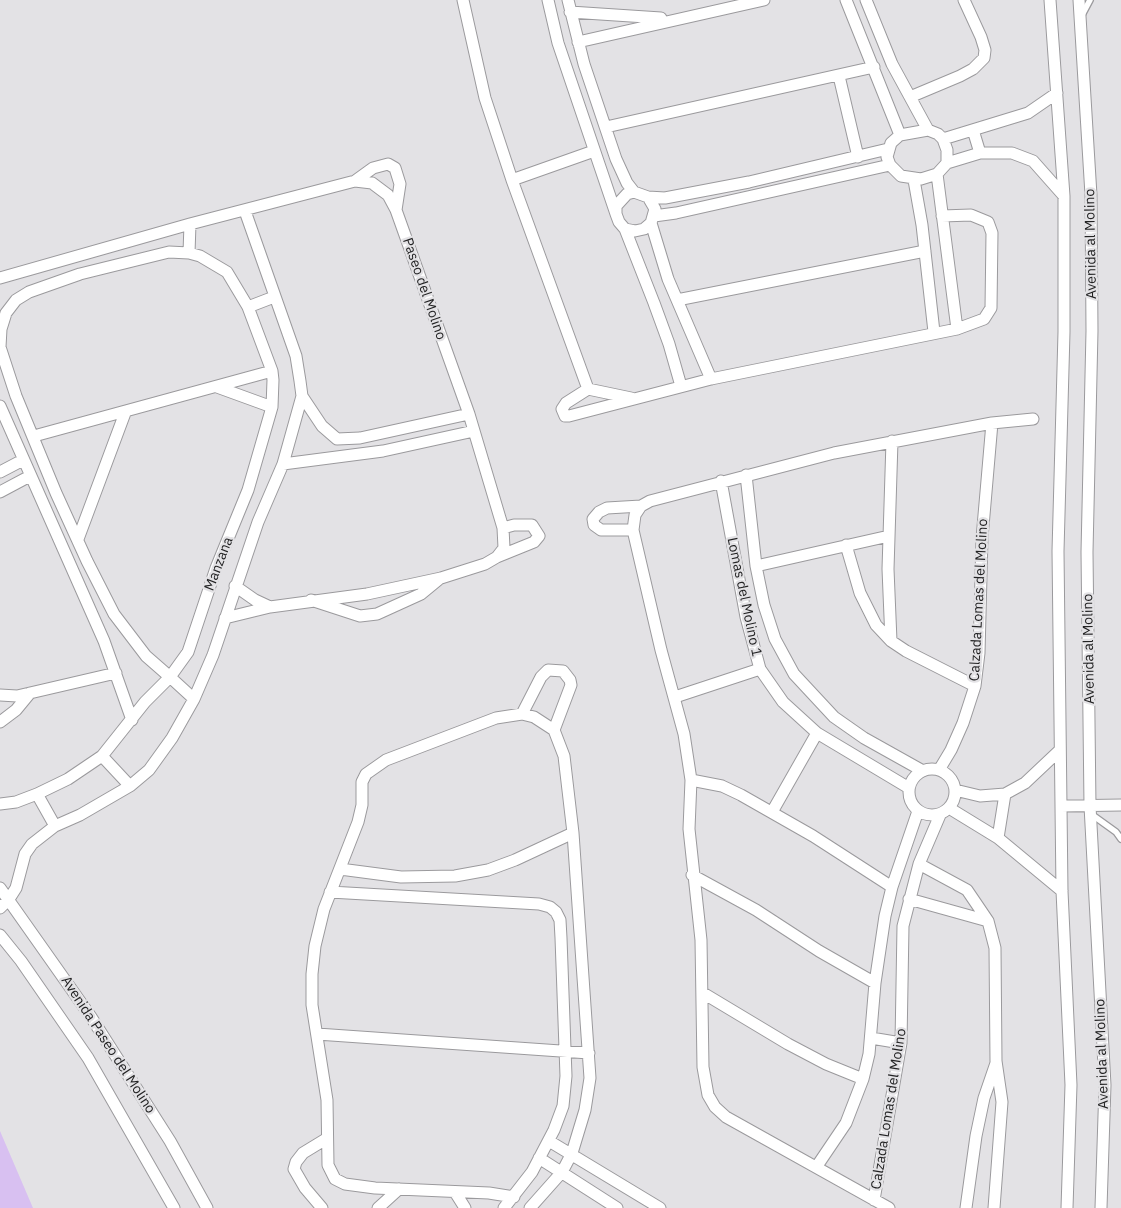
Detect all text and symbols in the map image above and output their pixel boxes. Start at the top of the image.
street label: Avenida al Molino [1082,189,1100,299]
street label: Paseo del Molino [399,236,449,342]
street label: Calzada Lomas del Molino [966,518,992,682]
street label: Manzana [201,535,237,593]
street label: Lomas del Molino 1 [723,536,765,658]
street label: Avenida al Molino [1080,594,1098,704]
street label: Avenida Paseo del Molino [57,973,159,1117]
street label: Avenida al Molino [1092,999,1112,1109]
street label: Calzada Lomas del Molino [868,1027,910,1191]

